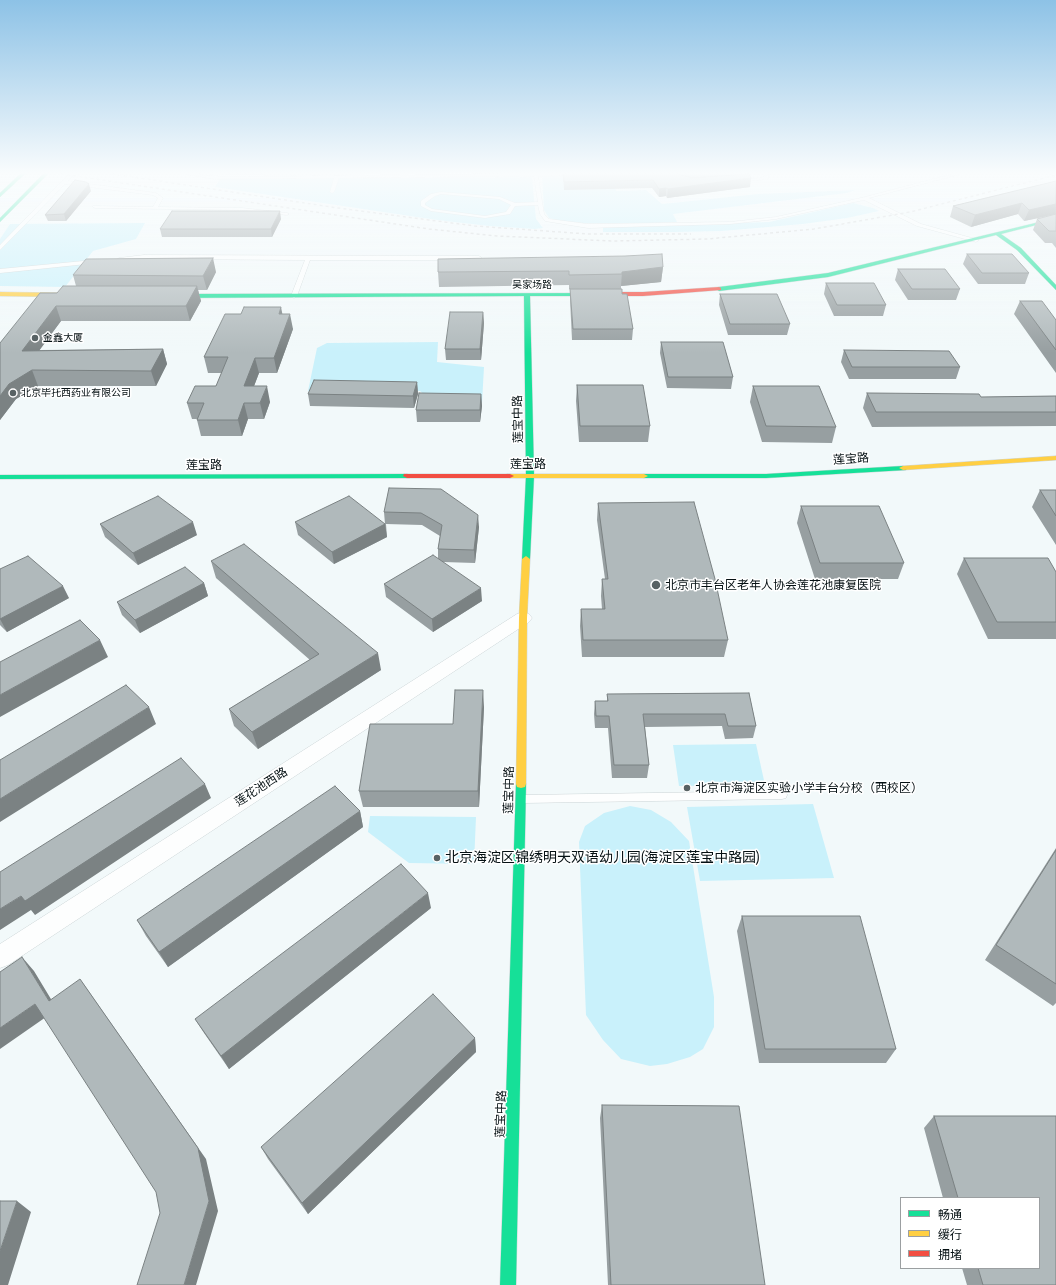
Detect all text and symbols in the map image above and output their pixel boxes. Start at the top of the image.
street label: 吴家场路 [512,279,552,291]
place label: 金鑫大厦 [43,332,83,344]
marker: 金鑫大厦 [30,333,40,343]
place label: 北京毕托西药业有限公司 [21,387,131,399]
marker: 北京毕托西药业有限公司 [8,388,18,398]
street label: 莲宝中路 [510,395,526,443]
street label: 莲宝路 [833,451,869,467]
street label: 莲宝路 [510,457,546,471]
street label: 莲宝路 [186,458,222,472]
place label: 北京市丰台区老年人协会莲花池康复医院 [665,578,881,592]
marker: 北京市丰台区老年人协会莲花池康复医院 [650,579,662,591]
street label: 莲花池西路 [232,765,290,809]
street label: 莲宝中路 [501,766,517,814]
place label: 北京市海淀区实验小学丰台分校（西校区） [695,781,923,795]
marker: 北京市海淀区实验小学丰台分校（西校区） [682,783,692,793]
place label: 北京海淀区锦绣明天双语幼儿园(海淀区莲宝中路园) [445,850,760,866]
marker: 北京海淀区锦绣明天双语幼儿园(海淀区莲宝中路园) [432,853,442,863]
street label: 莲宝中路 [493,1090,509,1138]
legend [900,1197,1040,1269]
text: 畅通 [938,1208,962,1222]
text: 缓行 [938,1228,962,1242]
text: 拥堵 [938,1248,962,1262]

